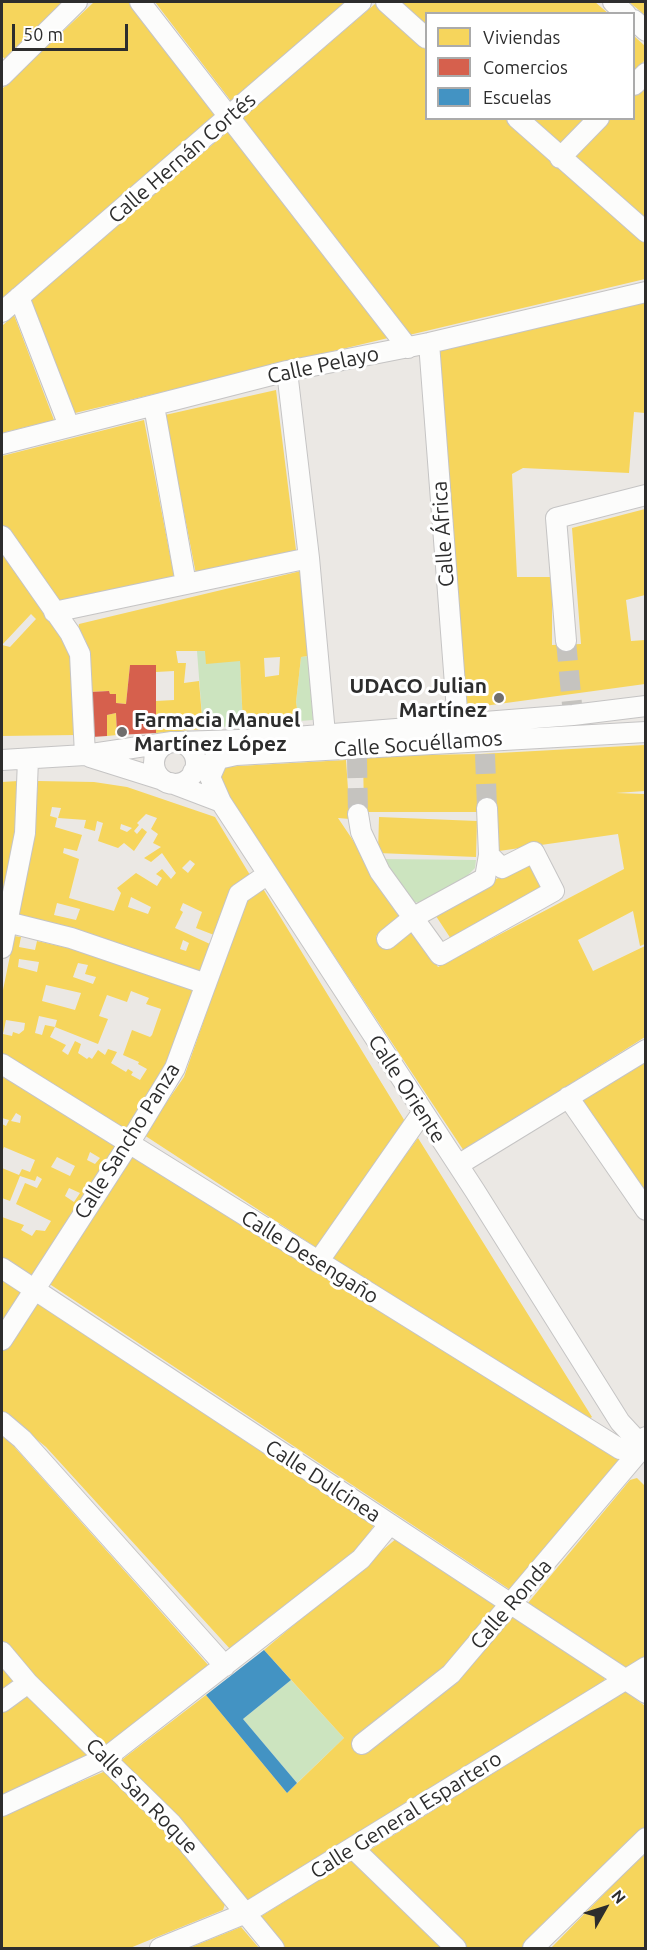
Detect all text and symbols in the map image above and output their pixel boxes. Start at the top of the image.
scale bar [15,12,130,50]
legend [425,12,635,120]
text: 50 m [23,24,63,44]
text: Viviendas [483,27,560,47]
text: Comercios [483,57,568,77]
street label: Calle Hernán Cortés [103,87,261,229]
text: Escuelas [483,87,551,107]
street label: Calle Pelayo [265,341,381,389]
street label: Calle África [427,480,459,588]
place label: UDACO Julian Martínez [350,673,487,723]
marker: UDACO Julian Martínez [492,691,506,705]
place label: Farmacia Manuel Martínez López [134,707,300,757]
marker: Farmacia Manuel Martínez López [115,725,129,739]
street label: Calle Socuéllamos [333,726,503,762]
street label: Calle Oriente [363,1030,451,1148]
street label: Calle Sancho Panza [69,1058,185,1224]
street label: Calle Desengaño [237,1205,383,1309]
street label: Calle Dulcinea [261,1434,385,1528]
street label: Calle Ronda [465,1554,557,1654]
street label: Calle San Roque [81,1733,203,1859]
street label: Calle General Espartero [306,1746,506,1884]
north arrow [575,1878,635,1938]
text: N [608,1886,630,1907]

